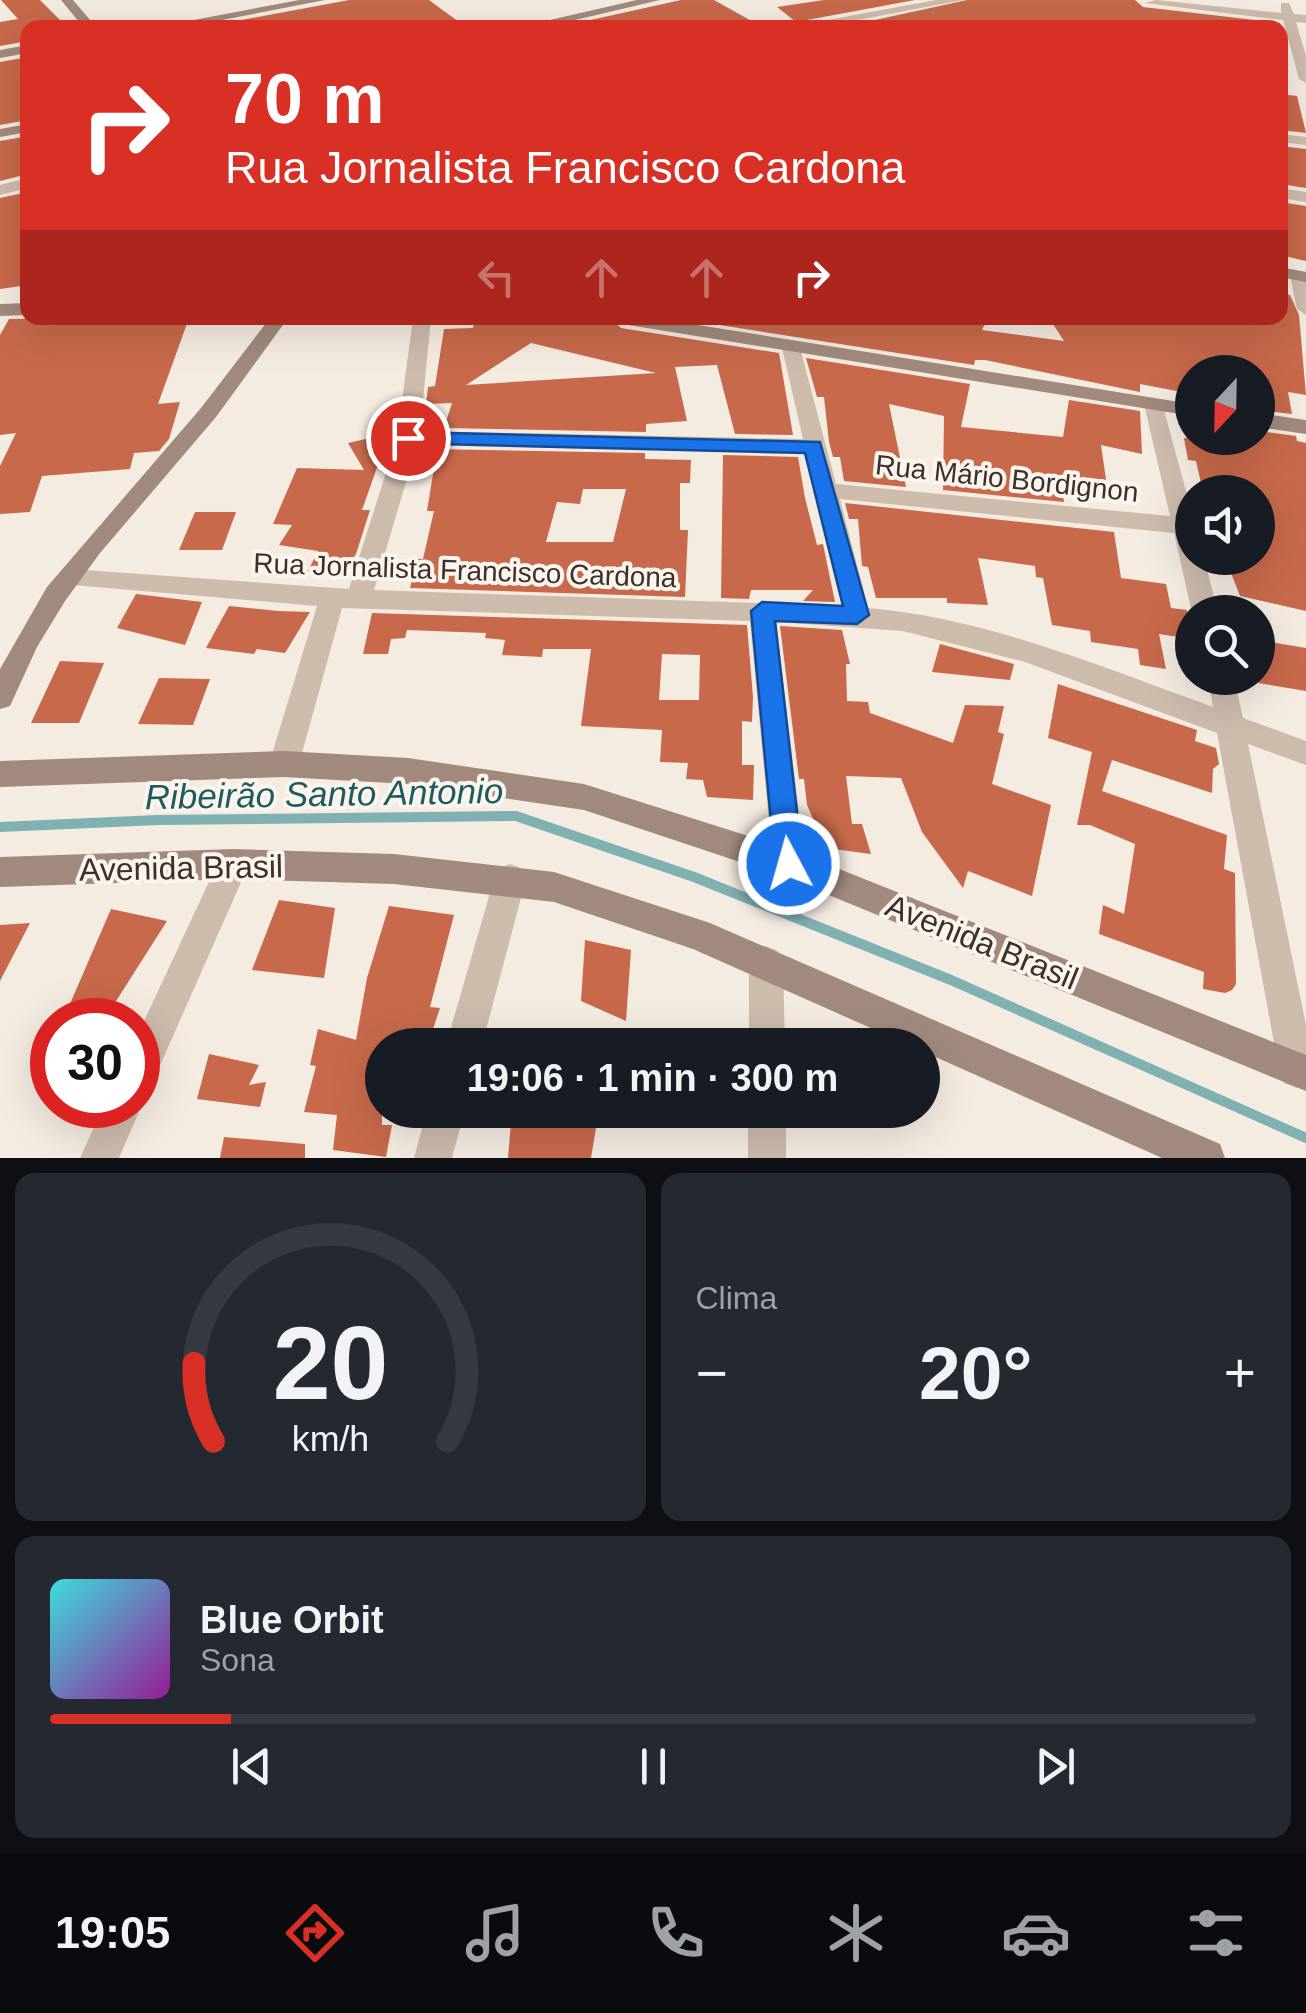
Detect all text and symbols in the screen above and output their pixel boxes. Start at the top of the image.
icon: right [60,60,190,190]
text: 70 m [225,60,385,138]
text: Rua Jornalista Francisco Cardona [225,142,905,193]
icon: left [469,250,524,305]
icon: ahead [574,250,629,305]
icon: ahead [679,250,734,305]
icon: right [784,250,839,305]
north arrow [1175,355,1275,455]
map controls [1175,355,1275,695]
pin [366,396,451,481]
icon: arrive [381,411,436,466]
street label: Rua Mário Bordignon [874,449,1140,508]
button: sound [1175,475,1275,575]
street label: Rua Jornalista Francisco Cardona [253,548,677,593]
button: search [1175,595,1275,695]
water label: Ribeirão Santo Antonio [144,771,504,816]
position arrow [737,812,841,916]
street label: Avenida Brasil [79,848,283,888]
street label: Avenida Brasil [881,887,1083,997]
speed limit sign: 30 [30,998,160,1128]
text: 19:06 · 1 min · 300 m [467,1057,838,1099]
text: Clima [696,1280,777,1316]
text: 20 [272,1305,388,1421]
text: 20° [919,1331,1032,1415]
text: − [696,1342,728,1404]
text: + [1224,1342,1256,1404]
text: km/h [292,1419,369,1459]
text: Blue Orbit [200,1599,384,1641]
text: Sona [200,1642,275,1678]
icon: previous [224,1739,279,1794]
icon: pause [626,1739,681,1794]
icon: next [1028,1739,1083,1794]
icon: directions [280,1898,350,1968]
icon: music [460,1898,530,1968]
icon: phone [641,1898,711,1968]
icon: climate [821,1898,891,1968]
icon: car [1001,1898,1071,1968]
icon: filters [1181,1898,1251,1968]
text: 19:05 [55,1907,170,1958]

